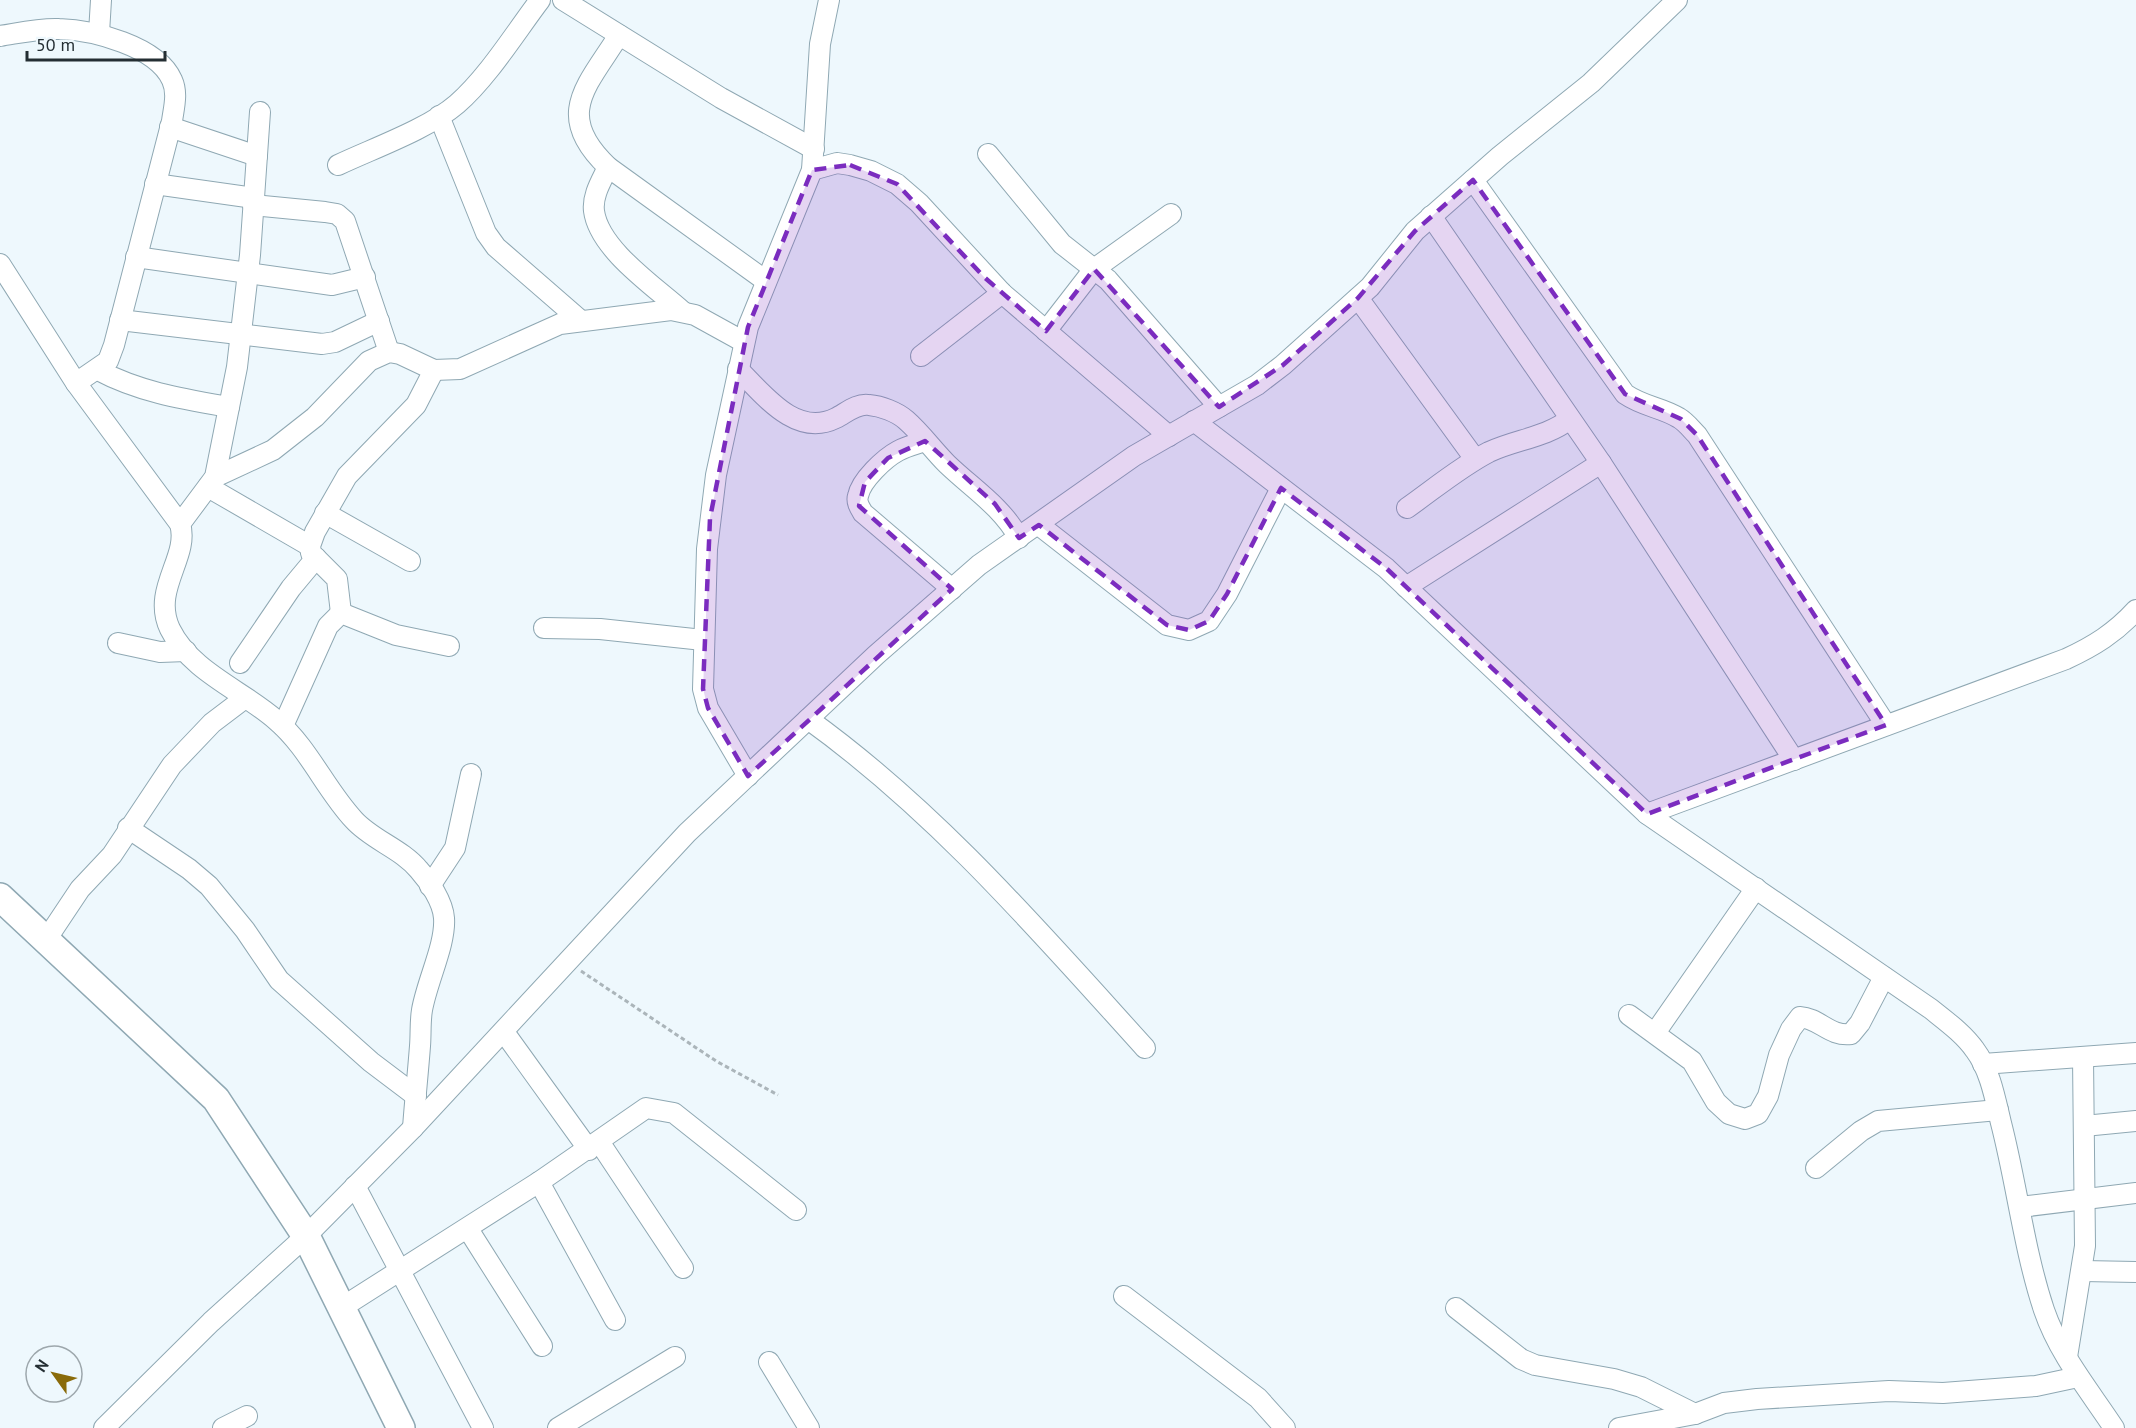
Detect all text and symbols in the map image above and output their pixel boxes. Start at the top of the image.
scale bar [27,24,165,62]
text: 50 m [36,33,75,56]
north arrow [24,1344,84,1404]
text: N [30,1356,53,1376]

